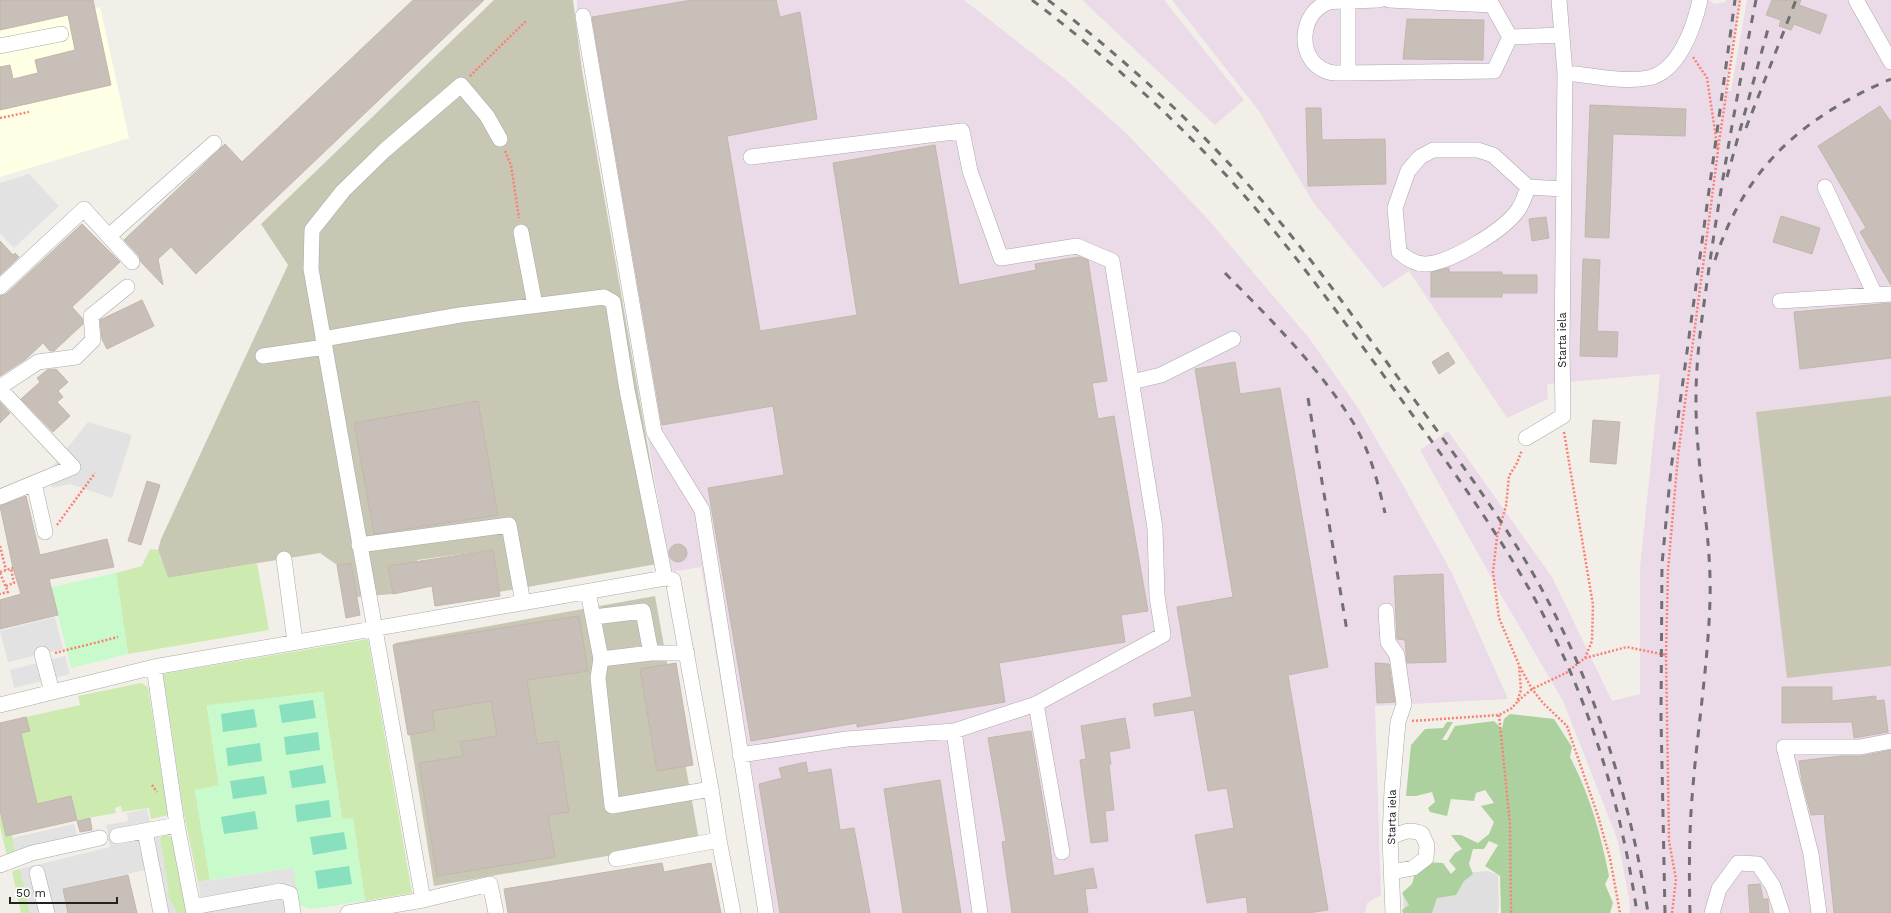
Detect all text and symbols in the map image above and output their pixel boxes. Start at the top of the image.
street label: Starta iela [1556,312,1569,368]
street label: Starta iela [1385,789,1399,845]
scale bar [10,879,117,905]
text: 50 m [16,886,46,900]

